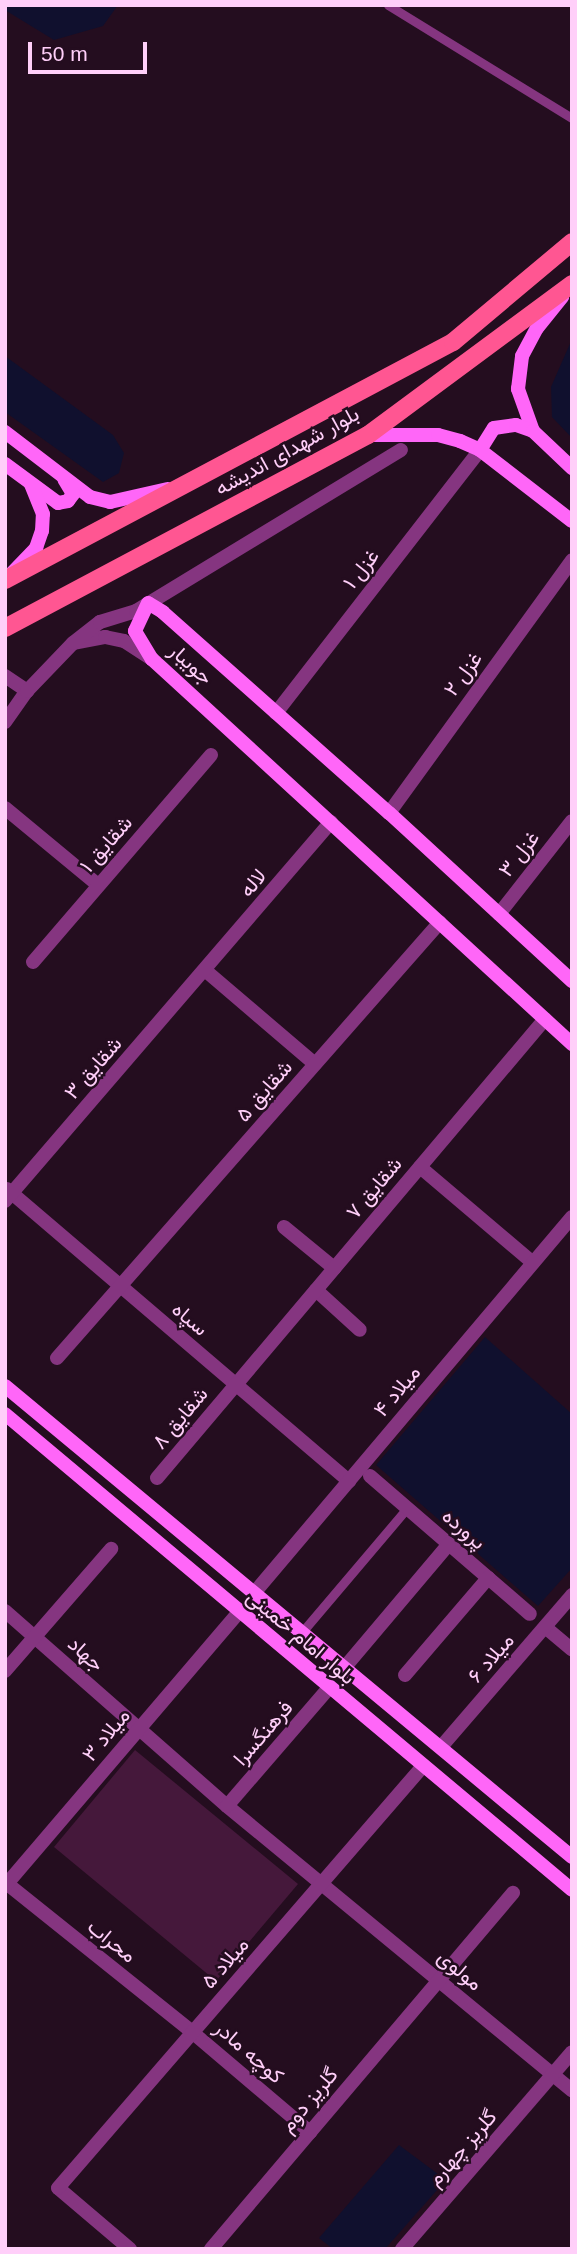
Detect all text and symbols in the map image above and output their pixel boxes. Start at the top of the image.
scale bar [32,28,150,72]
text: 50 m [41,42,88,65]
street label: بلوار شهدای اندیشه [210,401,364,501]
street label: غزل ۱ [338,544,384,594]
street label: جویبار [164,638,218,690]
street label: غزل ۲ [438,647,488,701]
street label: شقایق ۱ [74,810,138,878]
street label: غزل ۳ [493,826,545,882]
street label: لاله [234,864,272,902]
street label: شقایق ۳ [59,1031,127,1105]
street label: شقایق ۵ [230,1055,298,1127]
street label: شقایق ۷ [341,1152,407,1224]
street label: سپاه [167,1297,213,1341]
street label: میلاد ۴ [368,1360,426,1422]
street label: شقایق ۸ [147,1382,213,1454]
street label: پرورده [437,1503,491,1555]
street label: بلوار امام خمینی [241,1584,361,1690]
street label: میلاد ۶ [463,1628,519,1688]
street label: جهاد [63,1631,109,1677]
street label: فرهنگسرا [228,1695,298,1771]
street label: میلاد ۳ [77,1703,135,1767]
street label: محراب [83,1914,141,1968]
street label: میلاد ۵ [196,1932,254,1994]
street label: مولوی [432,1944,488,1996]
street label: کوچه مادر [209,2015,289,2089]
street label: گلریز دوم [275,2062,343,2138]
street label: گلریز چهارم [422,2104,502,2192]

